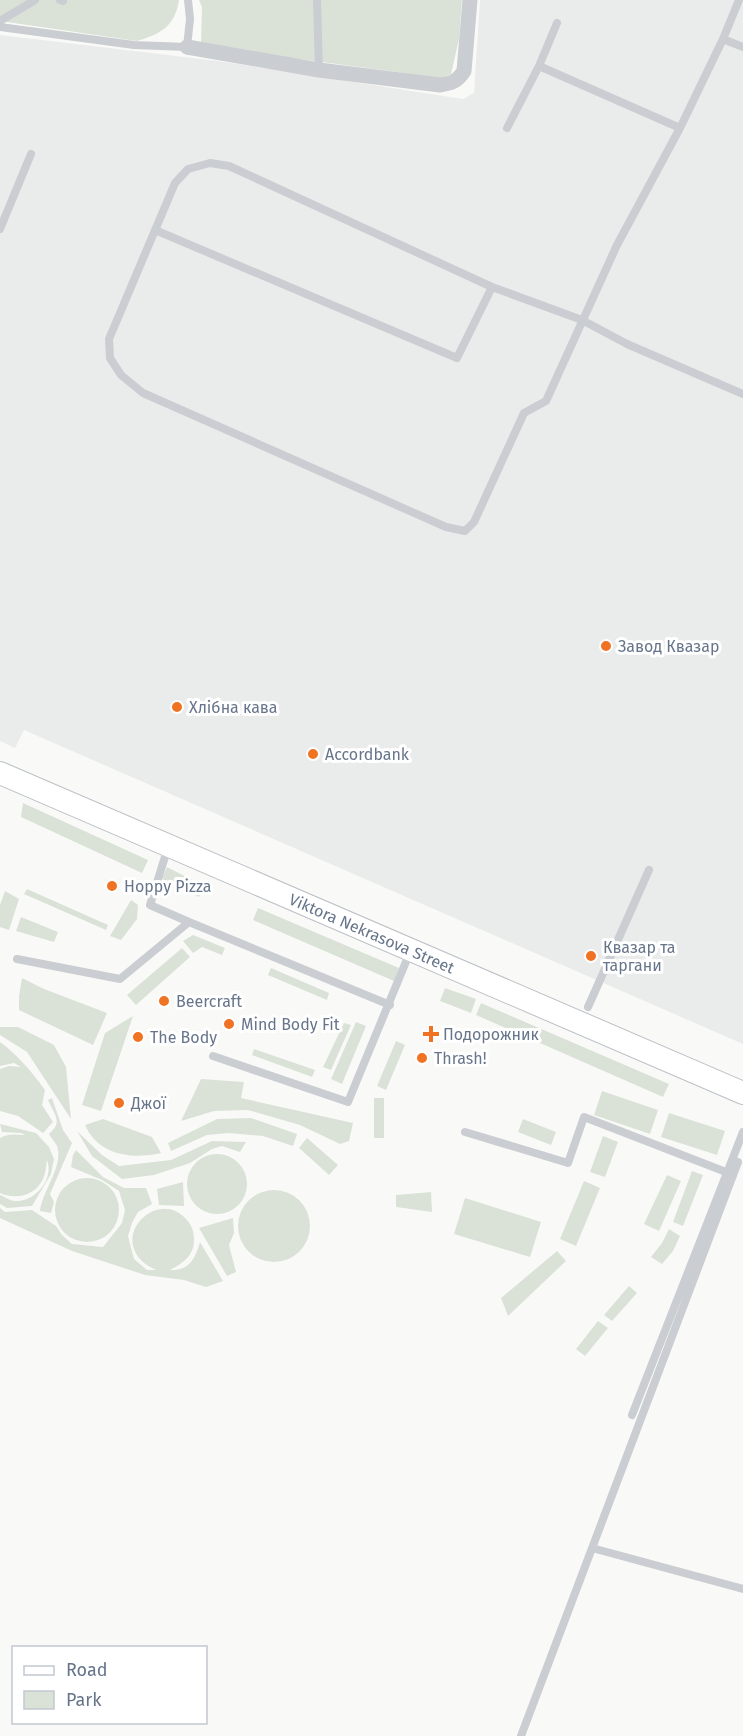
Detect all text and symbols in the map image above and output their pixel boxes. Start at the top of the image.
place label: Завод Квазар [618,637,719,656]
marker: Завод Квазар [599,639,613,653]
place label: Хлібна кава [189,698,277,717]
marker: Хлібна кава [170,700,184,714]
place label: Accordbank [325,745,410,764]
marker: Accordbank [306,747,320,761]
place label: Hoppy Pizza [124,877,212,896]
marker: Hoppy Pizza [105,879,119,893]
street label: Viktora Nekrasova Street [286,889,458,977]
place label: Квазар та таргани [603,938,676,975]
marker: Квазар та таргани [584,949,598,963]
place label: Beercraft [176,992,242,1011]
marker: Beercraft [157,994,171,1008]
place label: Mind Body Fit [241,1015,340,1034]
marker: Mind Body Fit [222,1017,236,1031]
place label: Подорожник [443,1025,540,1044]
marker: Подорожник [424,1027,438,1041]
place label: The Body [150,1028,217,1047]
marker: The Body [131,1030,145,1044]
place label: Thrash! [434,1049,487,1068]
marker: Thrash! [415,1051,429,1065]
place label: Джої [130,1094,166,1113]
marker: Джої [112,1096,126,1110]
legend [12,1646,207,1724]
text: Road [66,1659,108,1681]
text: Park [66,1689,102,1711]

